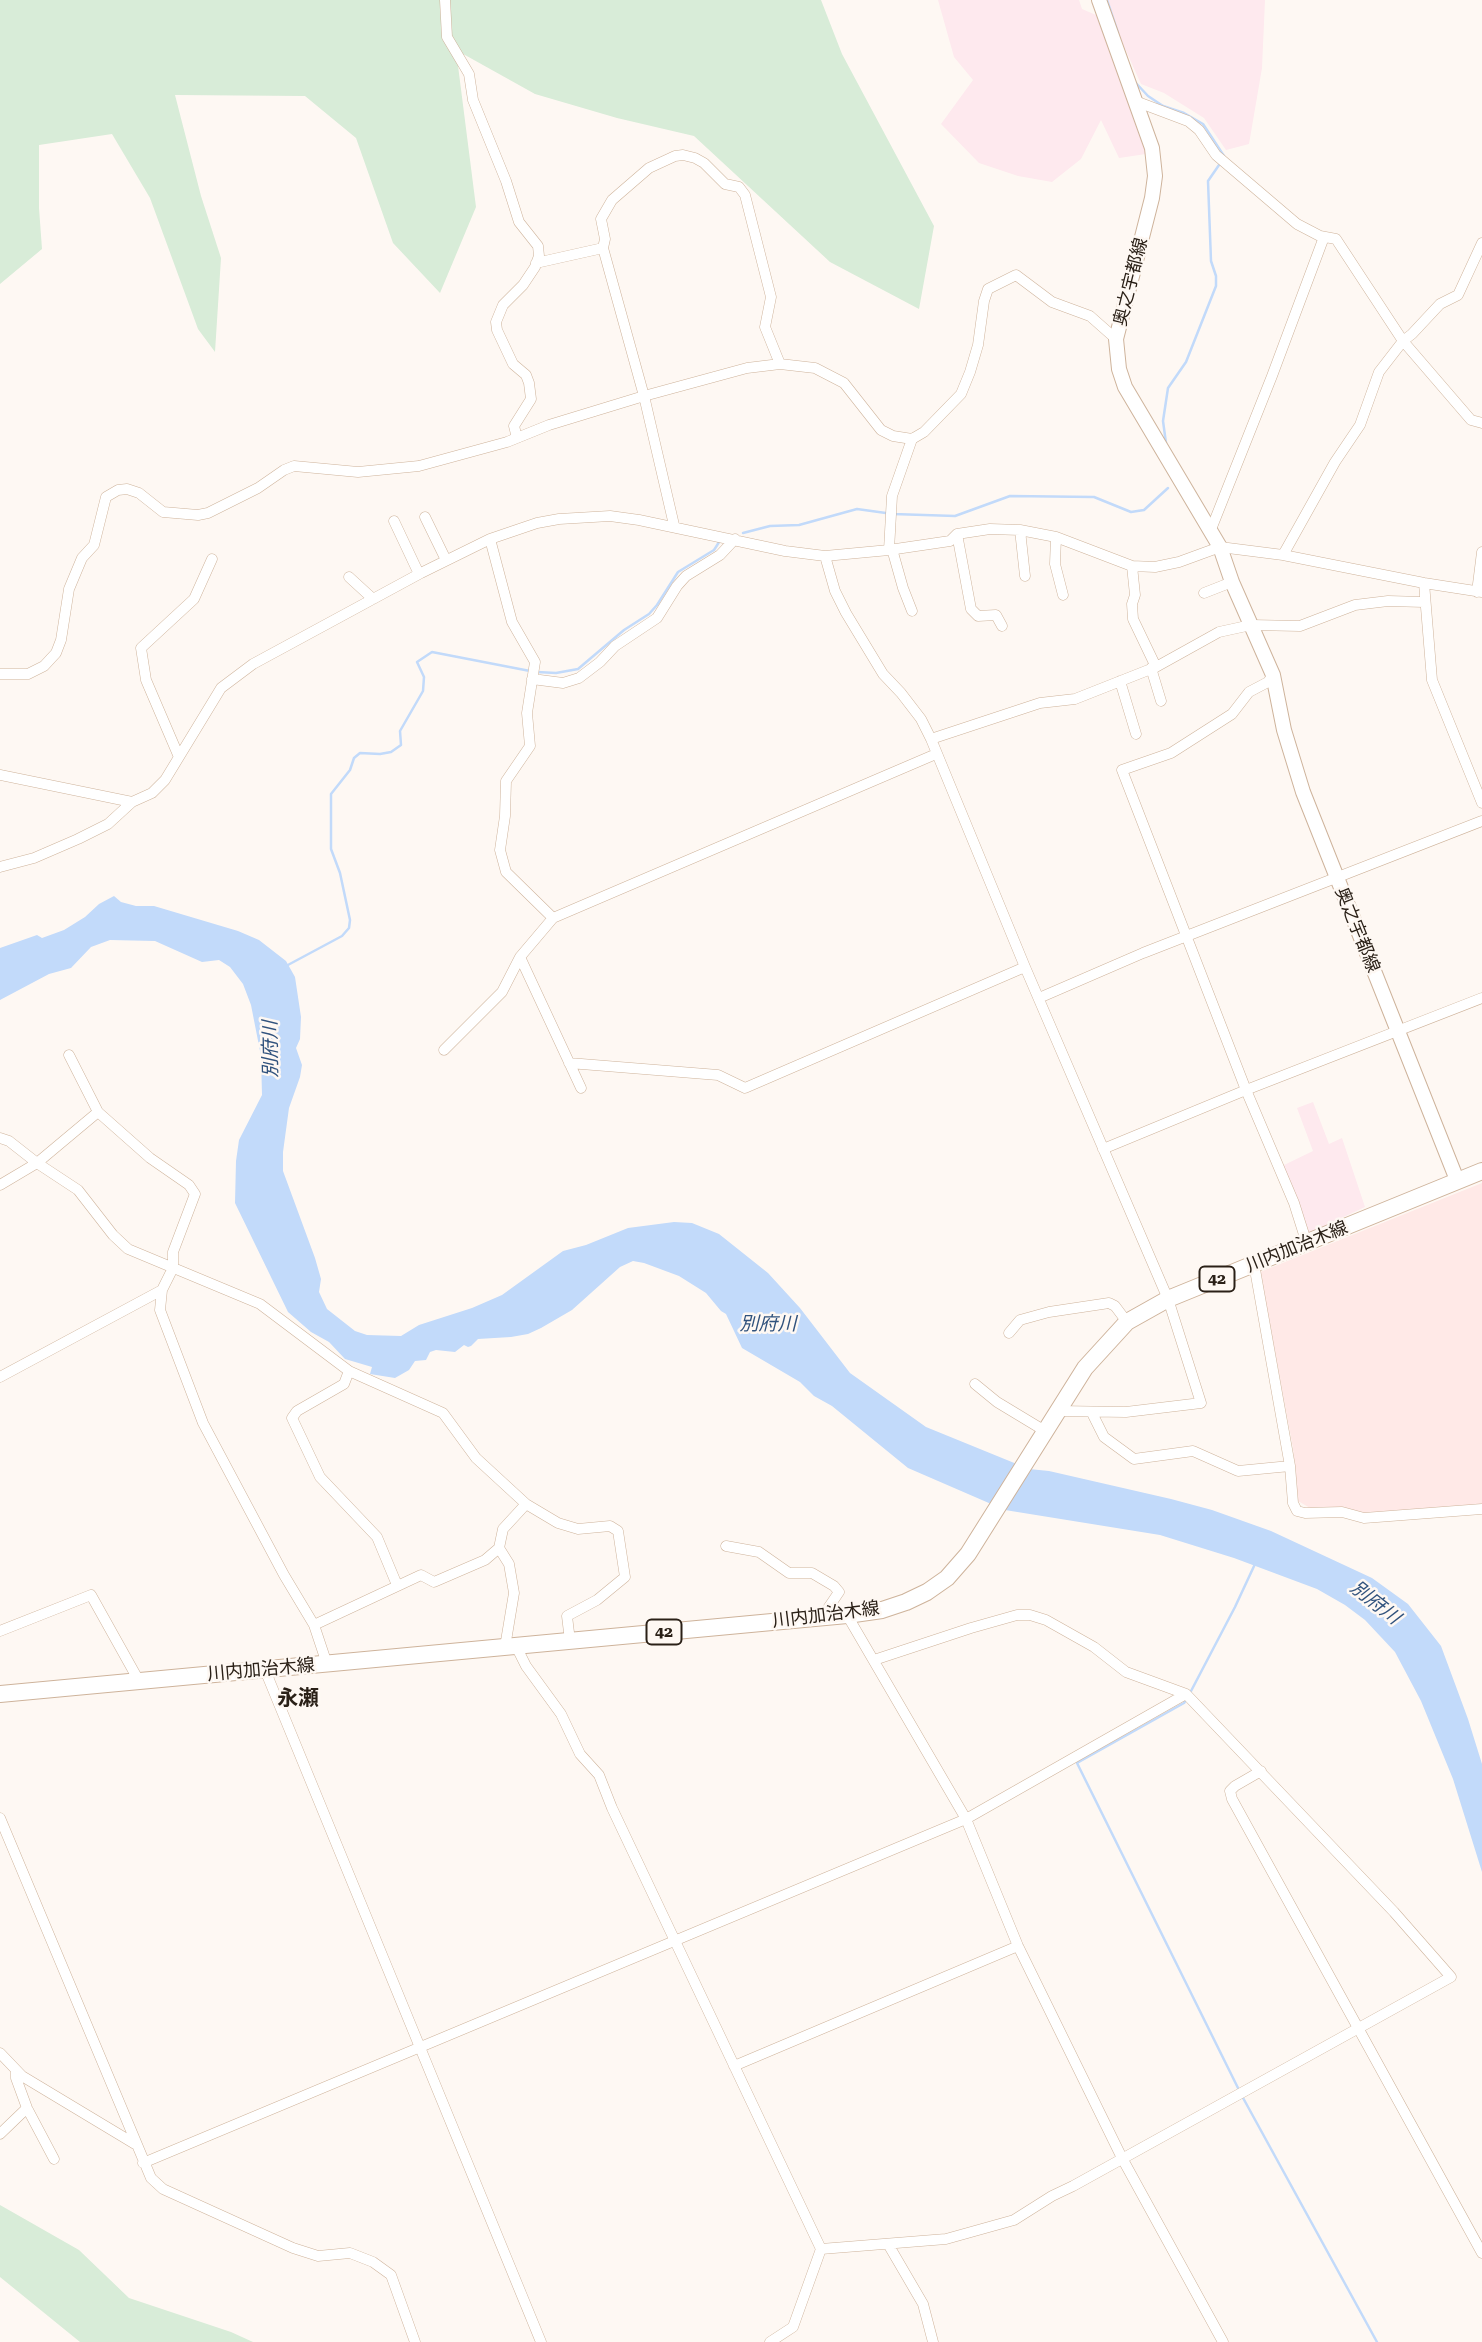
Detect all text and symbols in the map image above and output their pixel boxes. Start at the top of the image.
street label: 奥之宇都線 [1110,236,1152,328]
street label: 奥之宇都線 [1330,884,1384,976]
water label: 別府川 [259,1020,283,1078]
street label: 川内加治木線 [1243,1217,1351,1277]
road number: 42 [1200,1266,1234,1292]
water label: 別府川 [740,1313,796,1335]
water label: 別府川 [1346,1576,1404,1630]
street label: 川内加治木線 [771,1598,881,1632]
road number: 42 [646,1620,682,1644]
street label: 川内加治木線 [206,1655,316,1685]
district label: 永瀬 [277,1686,319,1712]

